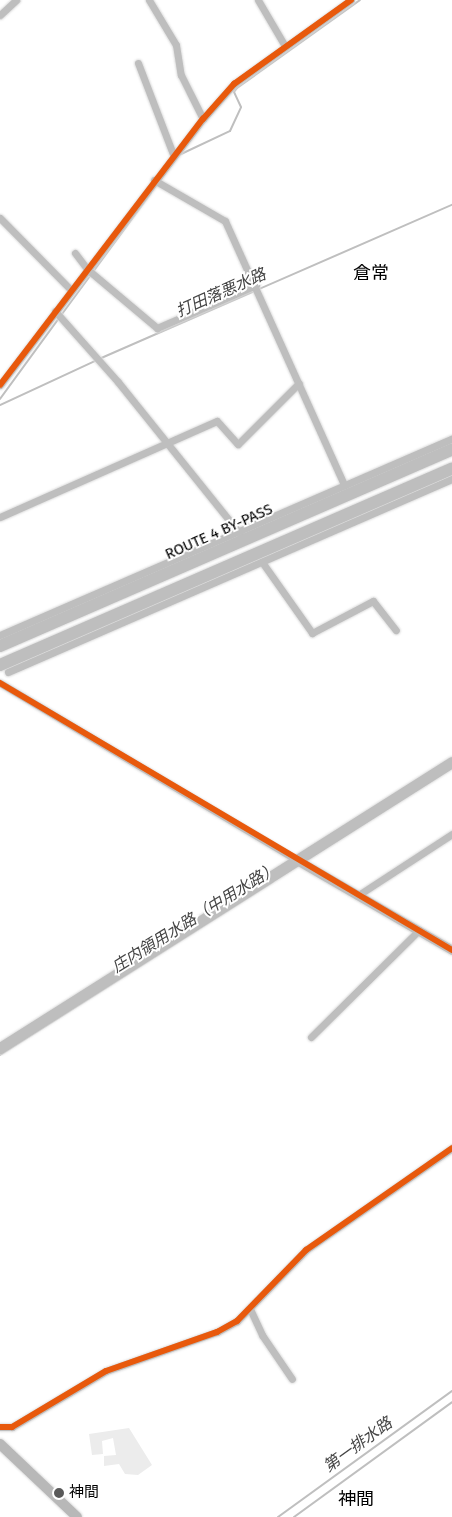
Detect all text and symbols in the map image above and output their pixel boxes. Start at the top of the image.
district label: 倉常 [353,262,389,284]
water label: 打田落悪水路 [173,265,269,321]
street label: ROUTE 4 BY-PASS [162,500,276,564]
water label: 庄内領用水路（中用水路） [109,859,281,977]
water label: 第一排水路 [320,1414,396,1476]
place label: 神間 [69,1484,99,1502]
marker: 神間 [53,1487,65,1499]
district label: 神間 [338,1488,374,1510]

